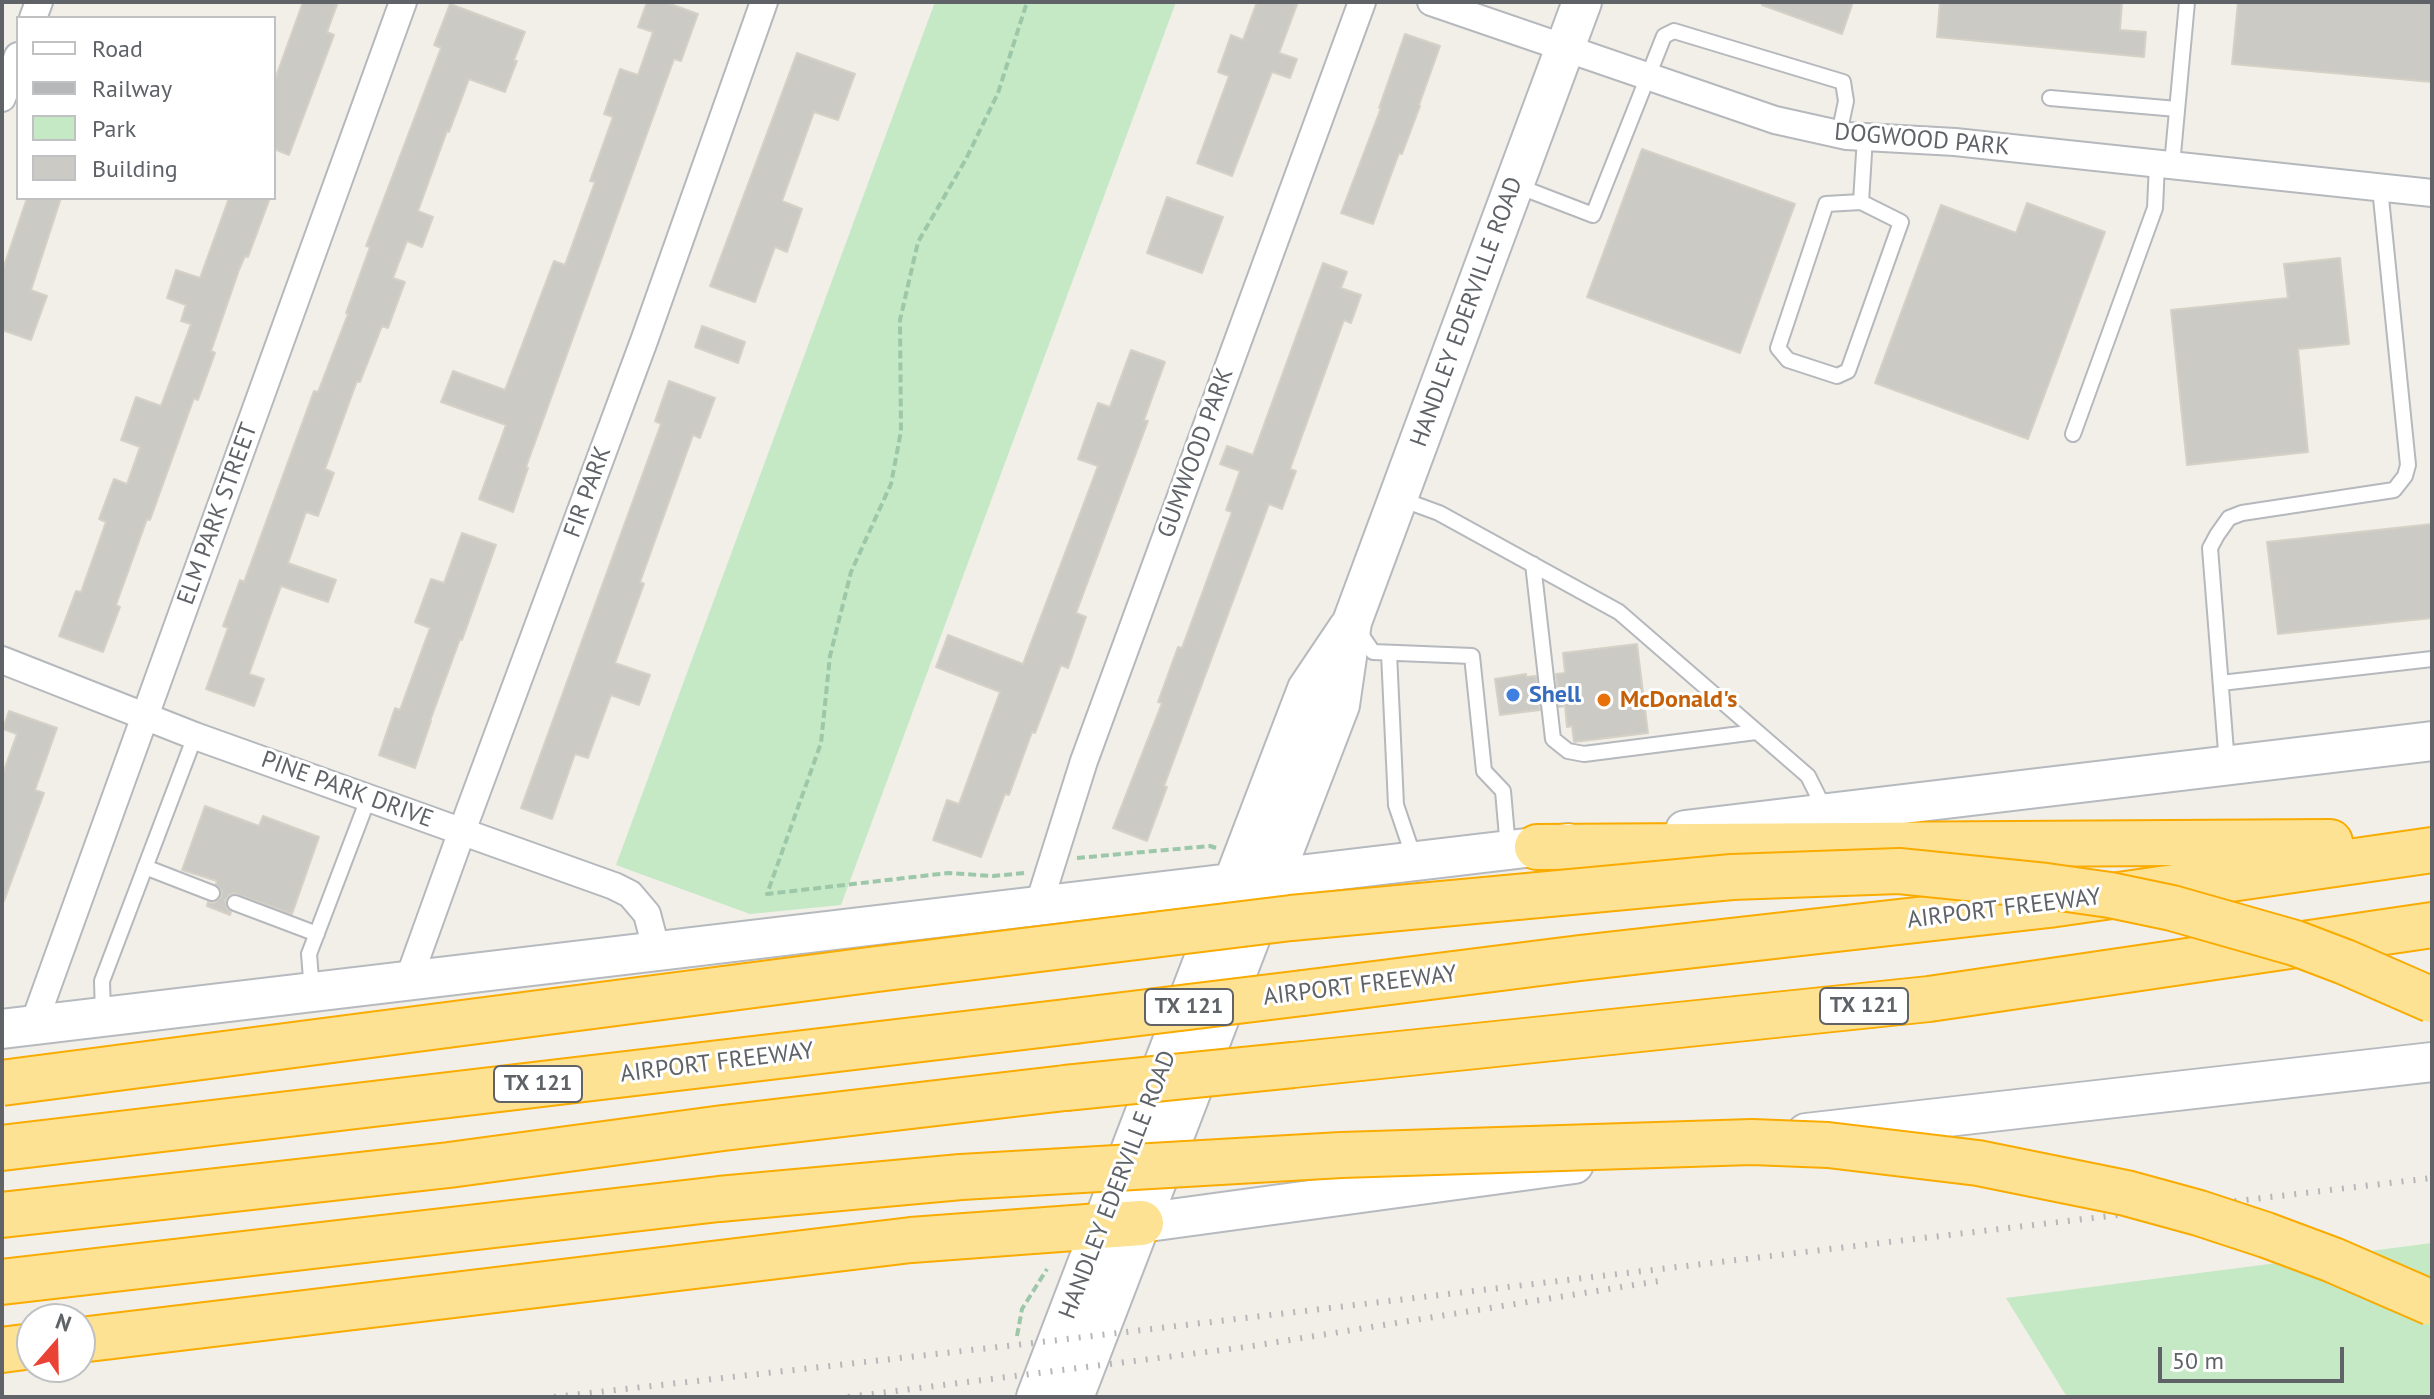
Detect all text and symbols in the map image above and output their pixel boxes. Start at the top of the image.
legend [16,16,276,200]
text: Road [92,33,143,64]
text: Railway [92,73,172,104]
text: Park [92,113,136,144]
street label: DOGWOOD PARK [1833,118,2011,162]
text: Building [92,153,178,184]
street label: HANDLEY EDERVILLE ROAD [1405,173,1529,451]
street label: GUMWOOD PARK [1152,364,1240,542]
street label: ELM PARK STREET [172,419,264,609]
street label: FIR PARK [558,442,618,542]
place label: Shell [1529,681,1581,709]
marker: Shell [1504,686,1522,704]
place label: McDonald's [1620,686,1737,714]
marker: McDonald's [1595,691,1613,709]
street label: PINE PARK DRIVE [257,746,437,834]
street label: AIRPORT FREEWAY [1906,883,2102,935]
street label: AIRPORT FREEWAY [1262,960,1458,1012]
road number: TX 121 [1820,988,1908,1024]
road number: TX 121 [1145,989,1233,1025]
street label: AIRPORT FREEWAY [619,1037,815,1089]
street label: HANDLEY EDERVILLE ROAD [1053,1047,1183,1323]
road number: TX 121 [494,1066,582,1102]
north arrow [16,1303,96,1383]
text: N [52,1307,75,1338]
scale bar [2162,1331,2348,1381]
text: 50 m [2172,1345,2224,1376]

